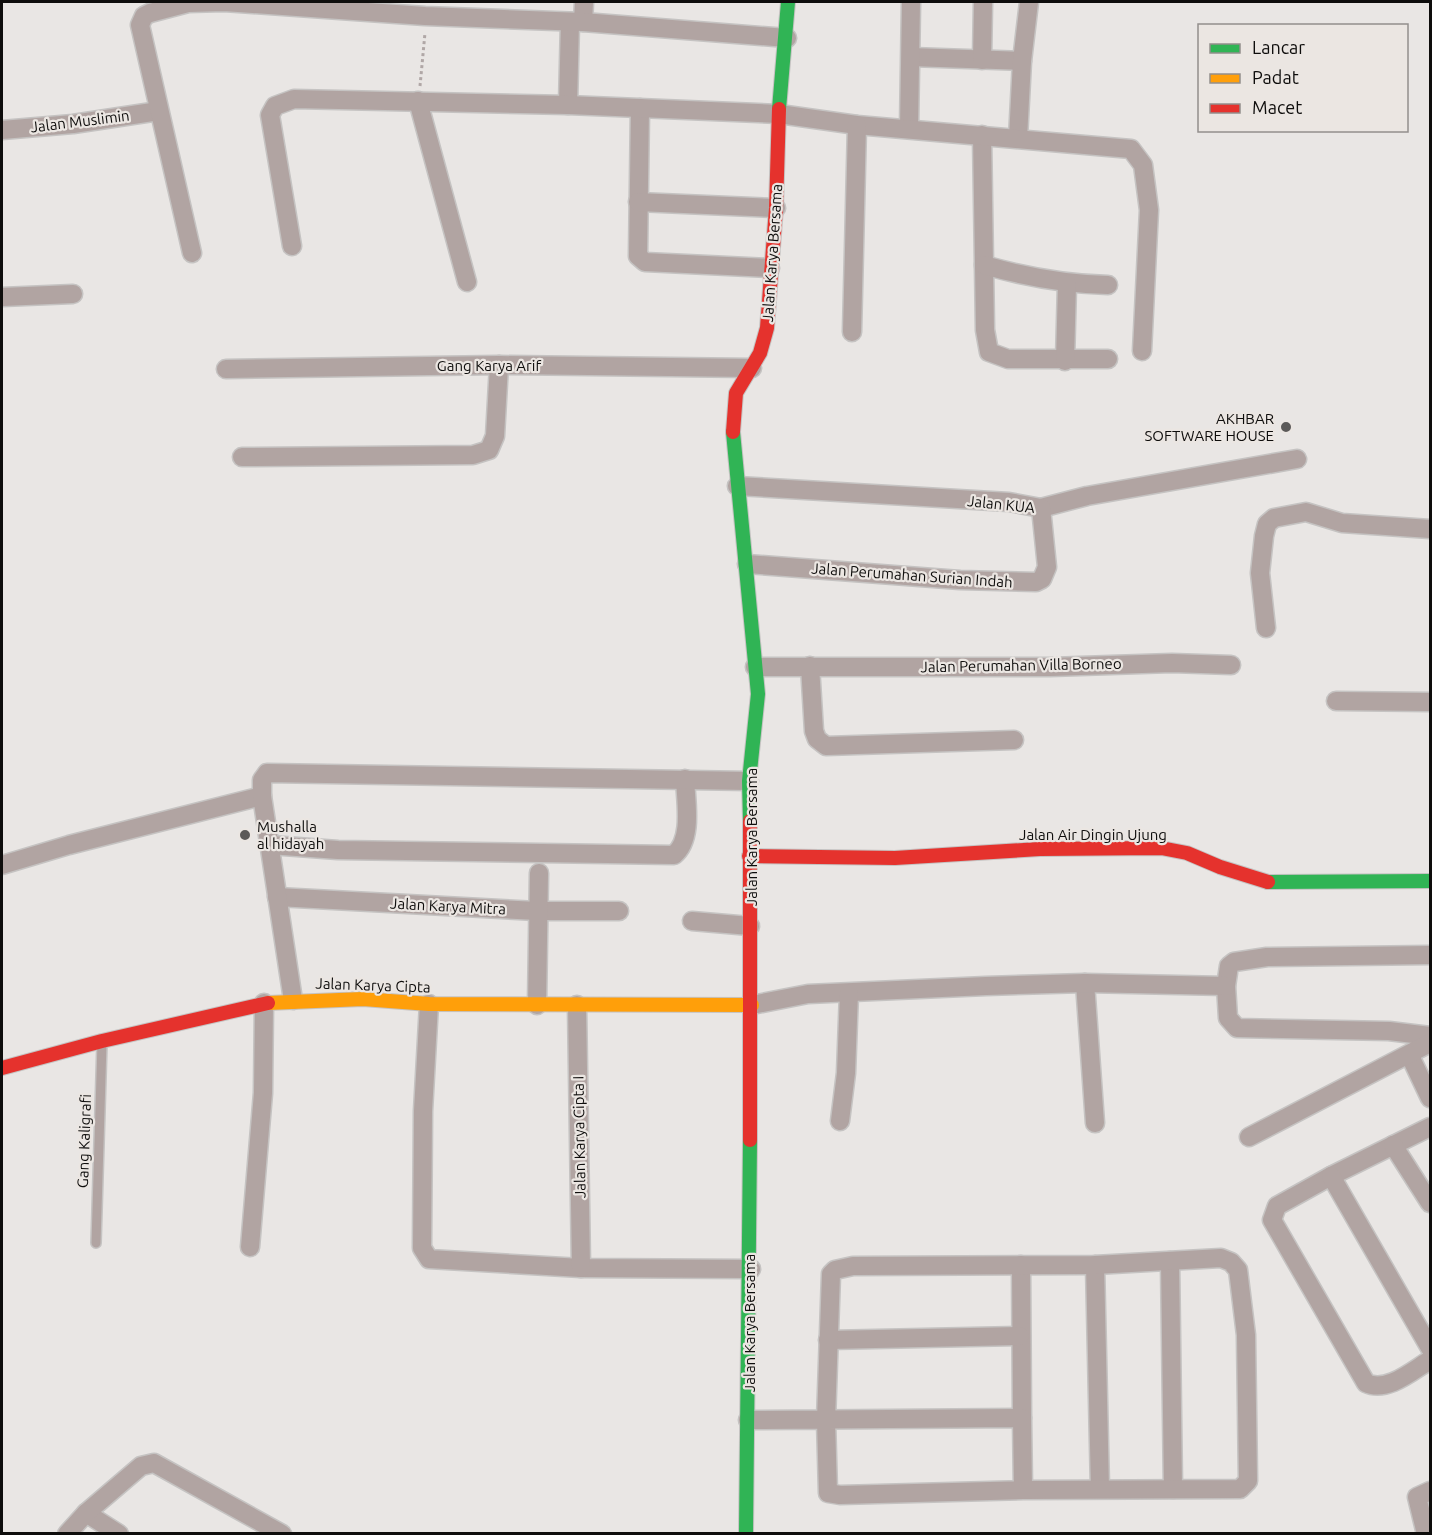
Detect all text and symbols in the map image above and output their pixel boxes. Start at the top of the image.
legend [1198,24,1408,132]
text: Lancar [1252,37,1305,57]
text: Padat [1252,67,1299,87]
text: Macet [1252,97,1302,117]
street label: Jalan Muslimin [30,106,130,136]
street label: Jalan Karya Bersama [759,183,785,323]
street label: Gang Karya Arif [437,357,541,374]
place label: AKHBAR SOFTWARE HOUSE [1145,410,1274,444]
marker: AKHBAR SOFTWARE HOUSE [1279,420,1293,434]
street label: Jalan KUA [966,492,1036,516]
street label: Jalan Perumahan Surian Indah [811,559,1013,591]
street label: Jalan Perumahan Villa Borneo [920,655,1122,675]
street label: Jalan Karya Bersama [743,768,760,906]
place label: Mushalla al hidayah [257,818,324,852]
street label: Jalan Air Dingin Ujung [1019,826,1167,843]
marker: Mushalla al hidayah [238,828,252,842]
street label: Jalan Karya Mitra [390,894,506,918]
street label: Jalan Karya Cipta [315,974,431,996]
street label: Jalan Karya Cipta I [569,1076,589,1198]
street label: Gang Kaligrafi [74,1094,94,1188]
street label: Jalan Karya Bersama [741,1254,758,1392]

